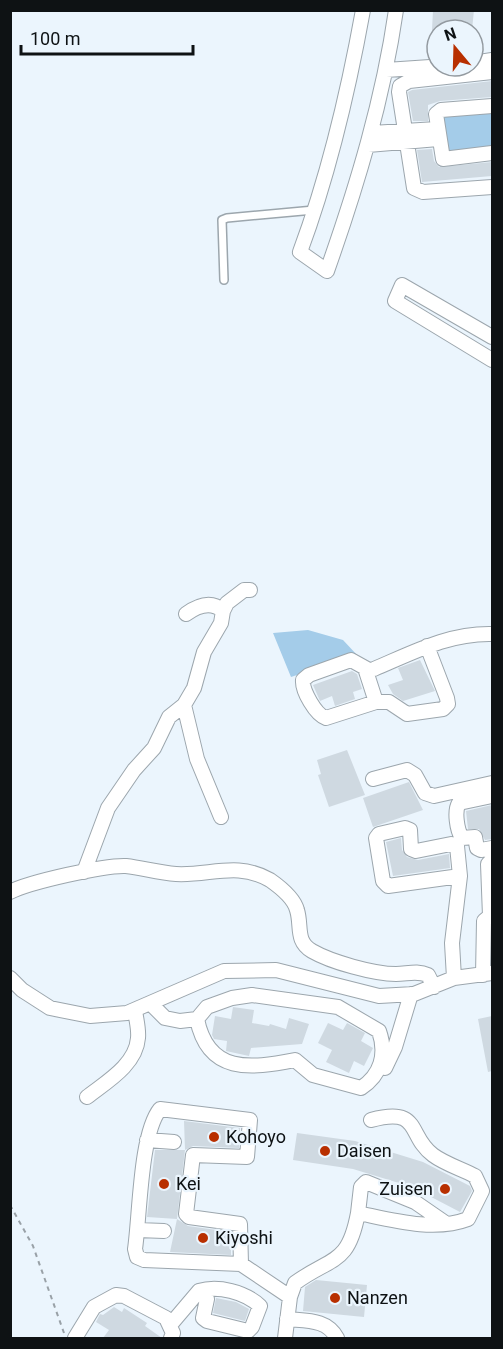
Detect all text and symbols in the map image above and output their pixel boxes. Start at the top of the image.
scale bar [21,18,194,56]
north arrow [425,18,485,78]
text: N [442,23,459,45]
text: 100 m [30,28,81,49]
place label: Kohoyo [226,1126,286,1147]
marker: Kohoyo [207,1130,221,1144]
place label: Daisen [337,1140,392,1161]
marker: Daisen [318,1144,332,1158]
place label: Kei [176,1173,201,1194]
marker: Kei [157,1177,171,1191]
place label: Zuisen [379,1178,433,1199]
marker: Zuisen [438,1182,452,1196]
place label: Kiyoshi [215,1227,273,1248]
marker: Kiyoshi [196,1231,210,1245]
place label: Nanzen [347,1287,408,1308]
marker: Nanzen [328,1291,342,1305]

